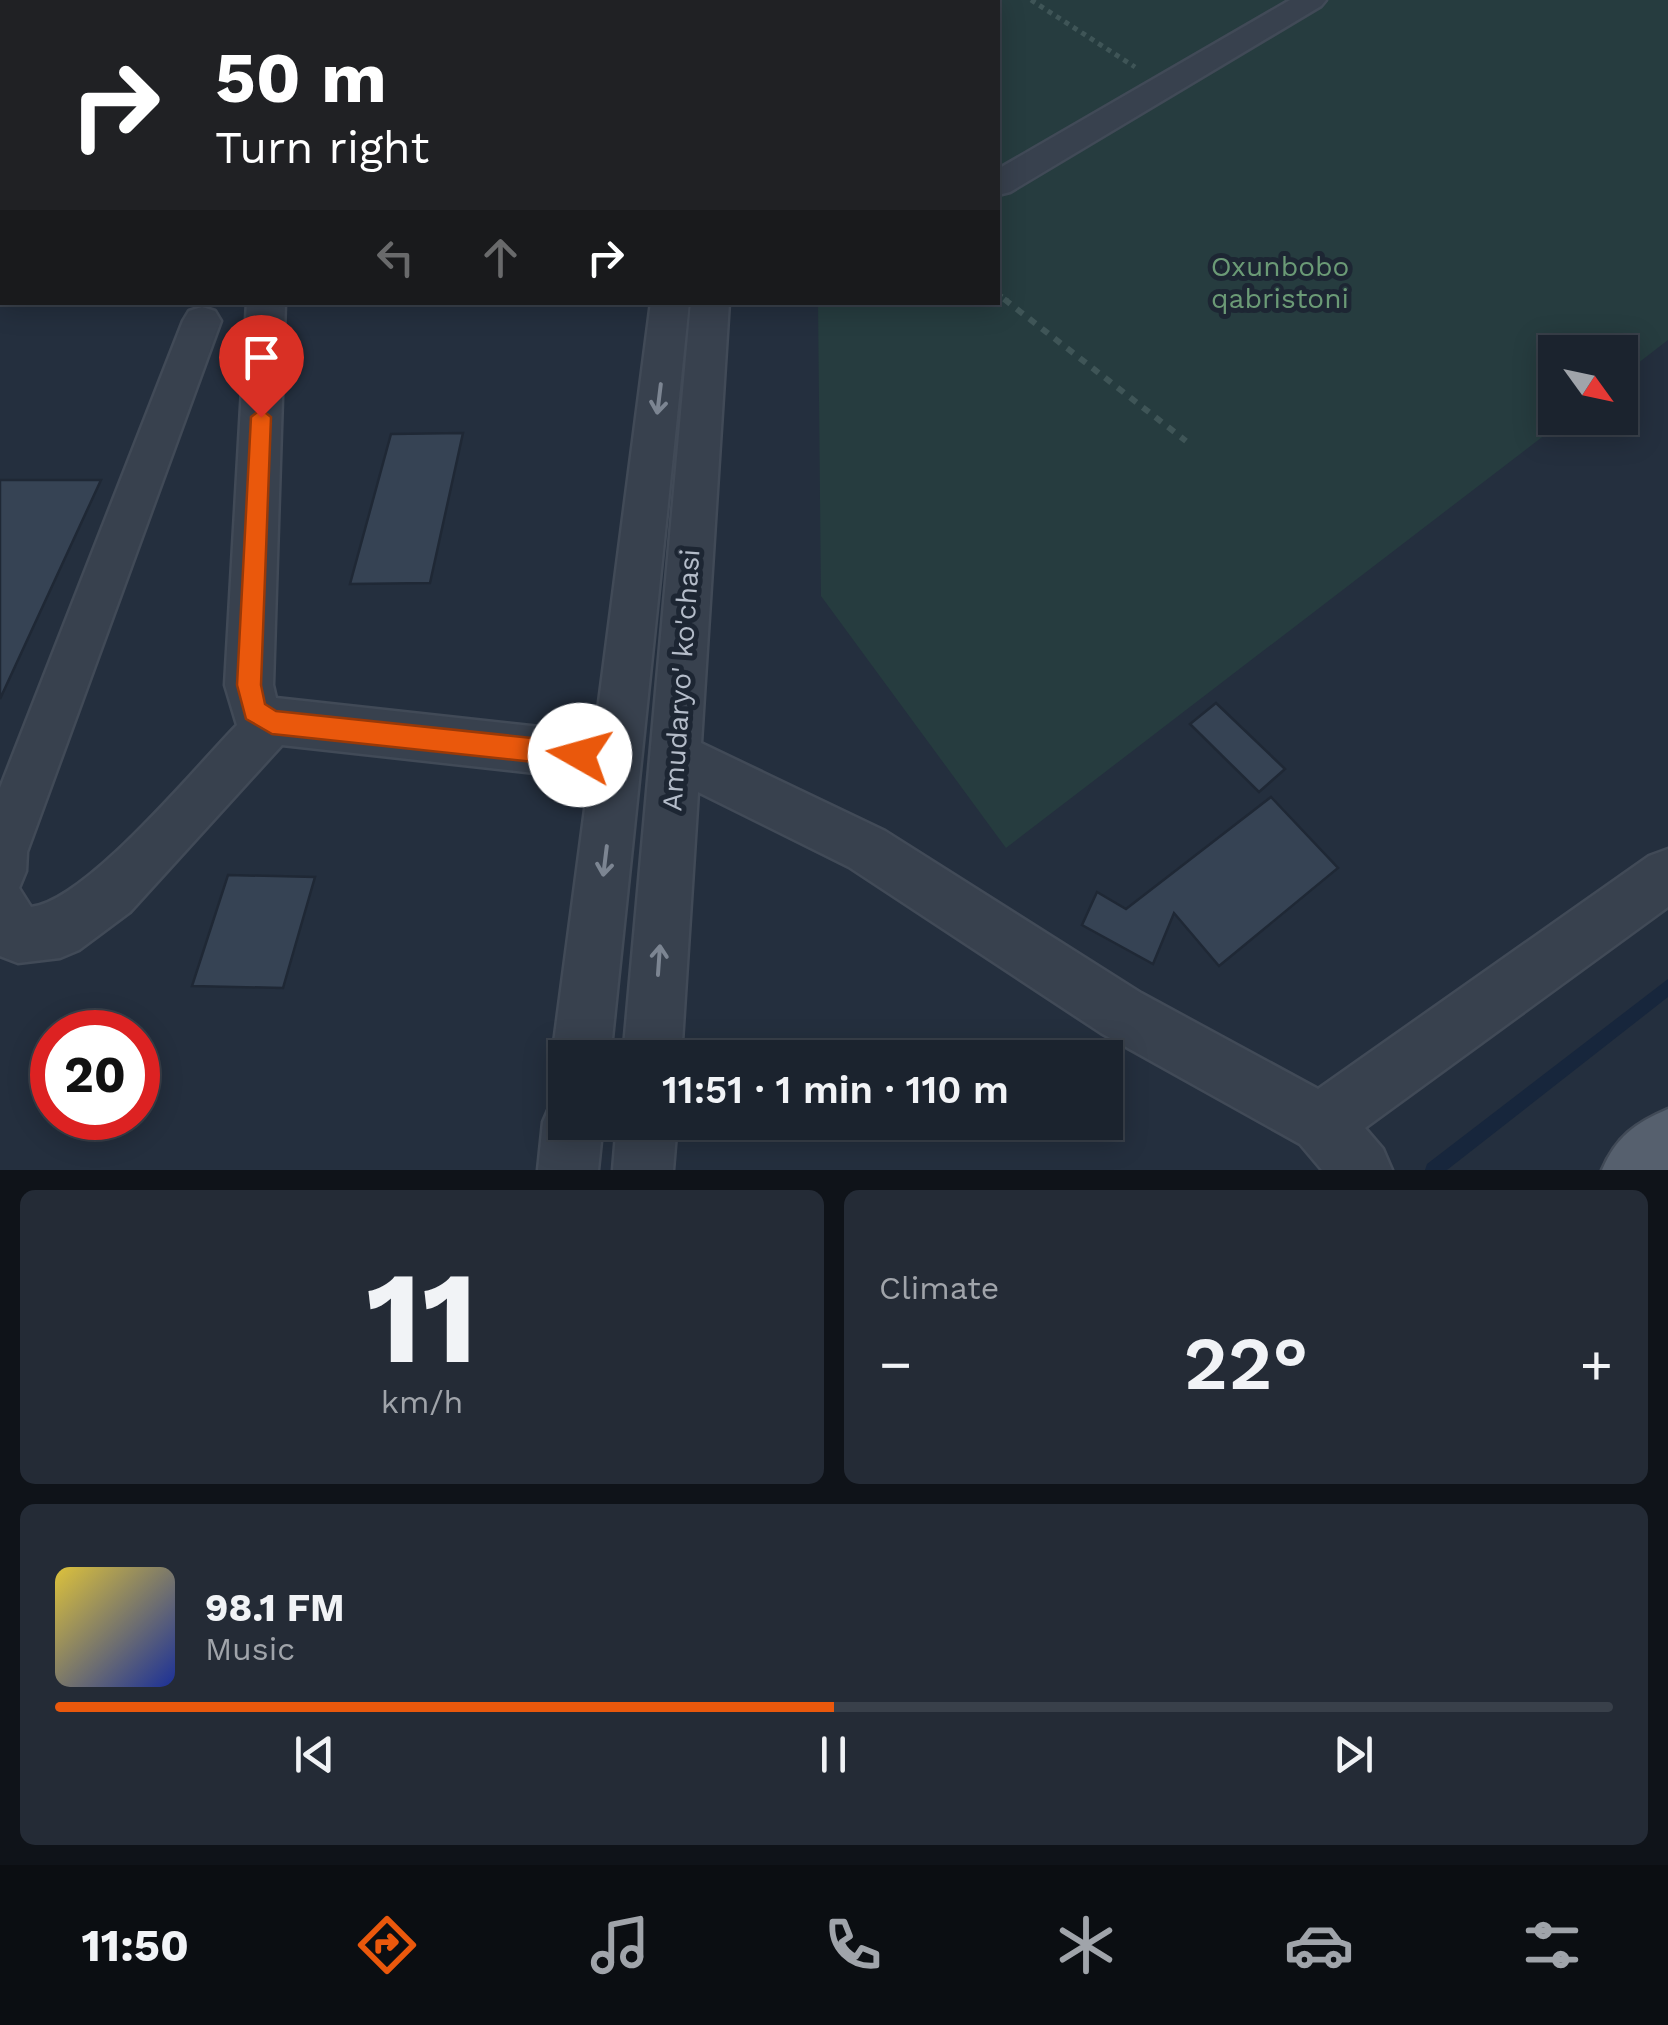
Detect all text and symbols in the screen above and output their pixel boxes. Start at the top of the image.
text: 50 m [215,37,387,119]
icon: right [50,40,180,170]
text: Turn right [215,121,429,174]
icon: left [368,230,423,285]
icon: ahead [473,230,528,285]
icon: right [578,230,633,285]
park label: Oxunbobo qabristoni [1211,250,1349,315]
pin [219,315,304,418]
icon: arrive [234,330,289,385]
north arrow [1538,335,1638,435]
map controls [1538,335,1638,435]
one-way arrow [649,383,668,415]
street label: Amudaryo' ko'chasi [655,548,707,812]
position arrow [528,703,632,807]
one-way arrow [595,845,614,877]
one-way arrow [650,945,669,977]
speed limit sign: 20 [30,1010,160,1140]
text: 11:51 · 1 min · 110 m [662,1068,1009,1112]
text: 11 [366,1241,478,1394]
text: Climate [879,1269,999,1307]
text: 22° [1184,1319,1308,1407]
text: − [879,1332,912,1396]
text: + [1580,1332,1613,1396]
text: km/h [381,1383,463,1421]
text: 98.1 FM [205,1586,345,1630]
text: Music [205,1630,295,1668]
icon: previous [287,1727,342,1782]
icon: pause [806,1727,861,1782]
icon: next [1326,1727,1381,1782]
icon: directions [352,1910,422,1980]
icon: music [585,1910,655,1980]
icon: phone [818,1910,888,1980]
icon: climate [1051,1910,1121,1980]
icon: car [1284,1910,1354,1980]
icon: filters [1517,1910,1587,1980]
text: 11:50 [81,1919,189,1972]

